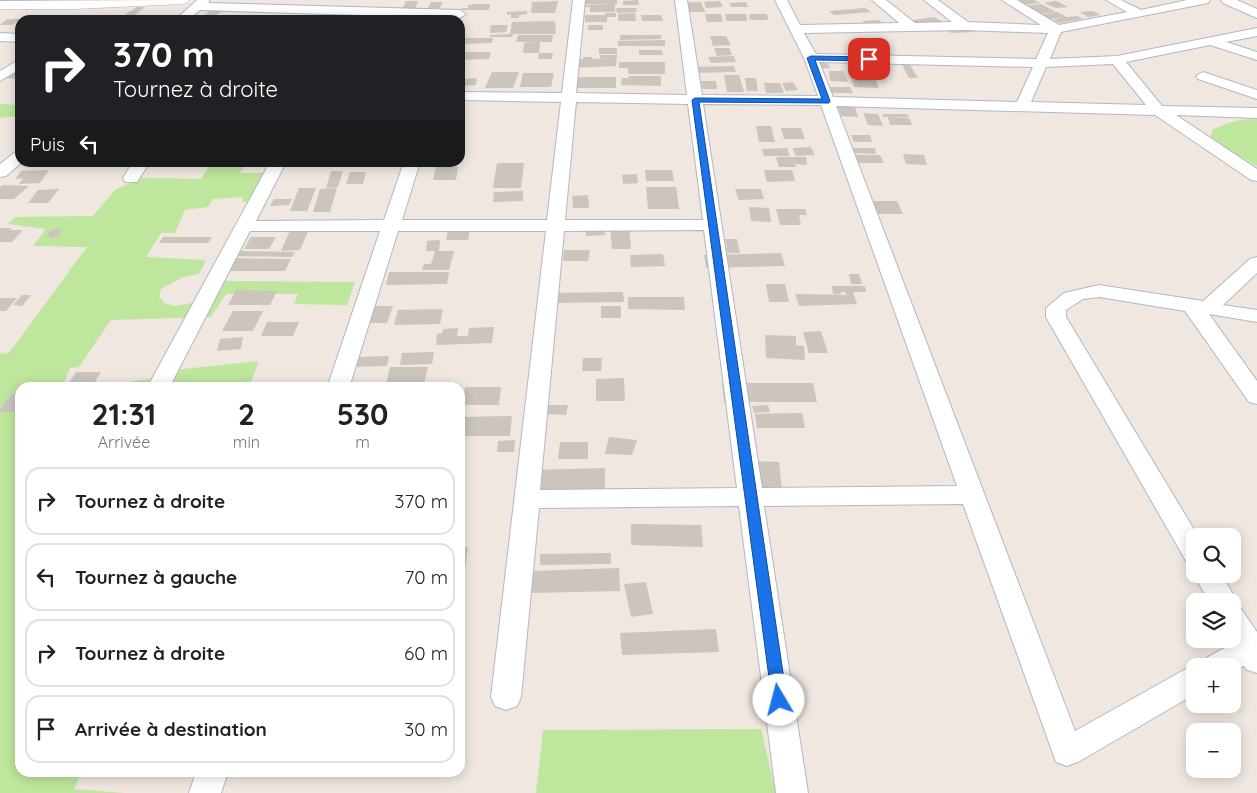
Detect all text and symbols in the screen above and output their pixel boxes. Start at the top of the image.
text: 370 m [113,32,215,76]
icon: right [30,35,95,100]
pin [848,38,890,80]
icon: arrive [855,45,883,73]
text: Tournez à droite [113,75,278,103]
icon: left [75,130,103,158]
text: Puis [30,132,65,156]
text: 21:31 [92,395,156,433]
text: 2 [238,395,255,433]
text: 530 [337,395,388,433]
text: Arrivée [98,432,150,452]
text: min [233,432,260,452]
text: m [355,432,370,452]
icon: right [32,487,60,515]
text: Tournez à droite [75,489,225,513]
text: 370 m [394,489,448,513]
map controls [1186,528,1241,778]
button: search [1186,528,1241,583]
icon: left [32,563,60,591]
text: Tournez à gauche [75,565,237,589]
text: 70 m [404,565,448,589]
button: layers [1186,593,1241,648]
icon: right [32,639,60,667]
text: Tournez à droite [75,641,225,665]
text: 60 m [404,641,448,665]
button: + [1186,658,1241,713]
position arrow [752,673,804,725]
icon: arrive [32,715,60,743]
text: Arrivée à destination [75,717,267,741]
text: 30 m [404,717,448,741]
button: − [1186,723,1241,778]

